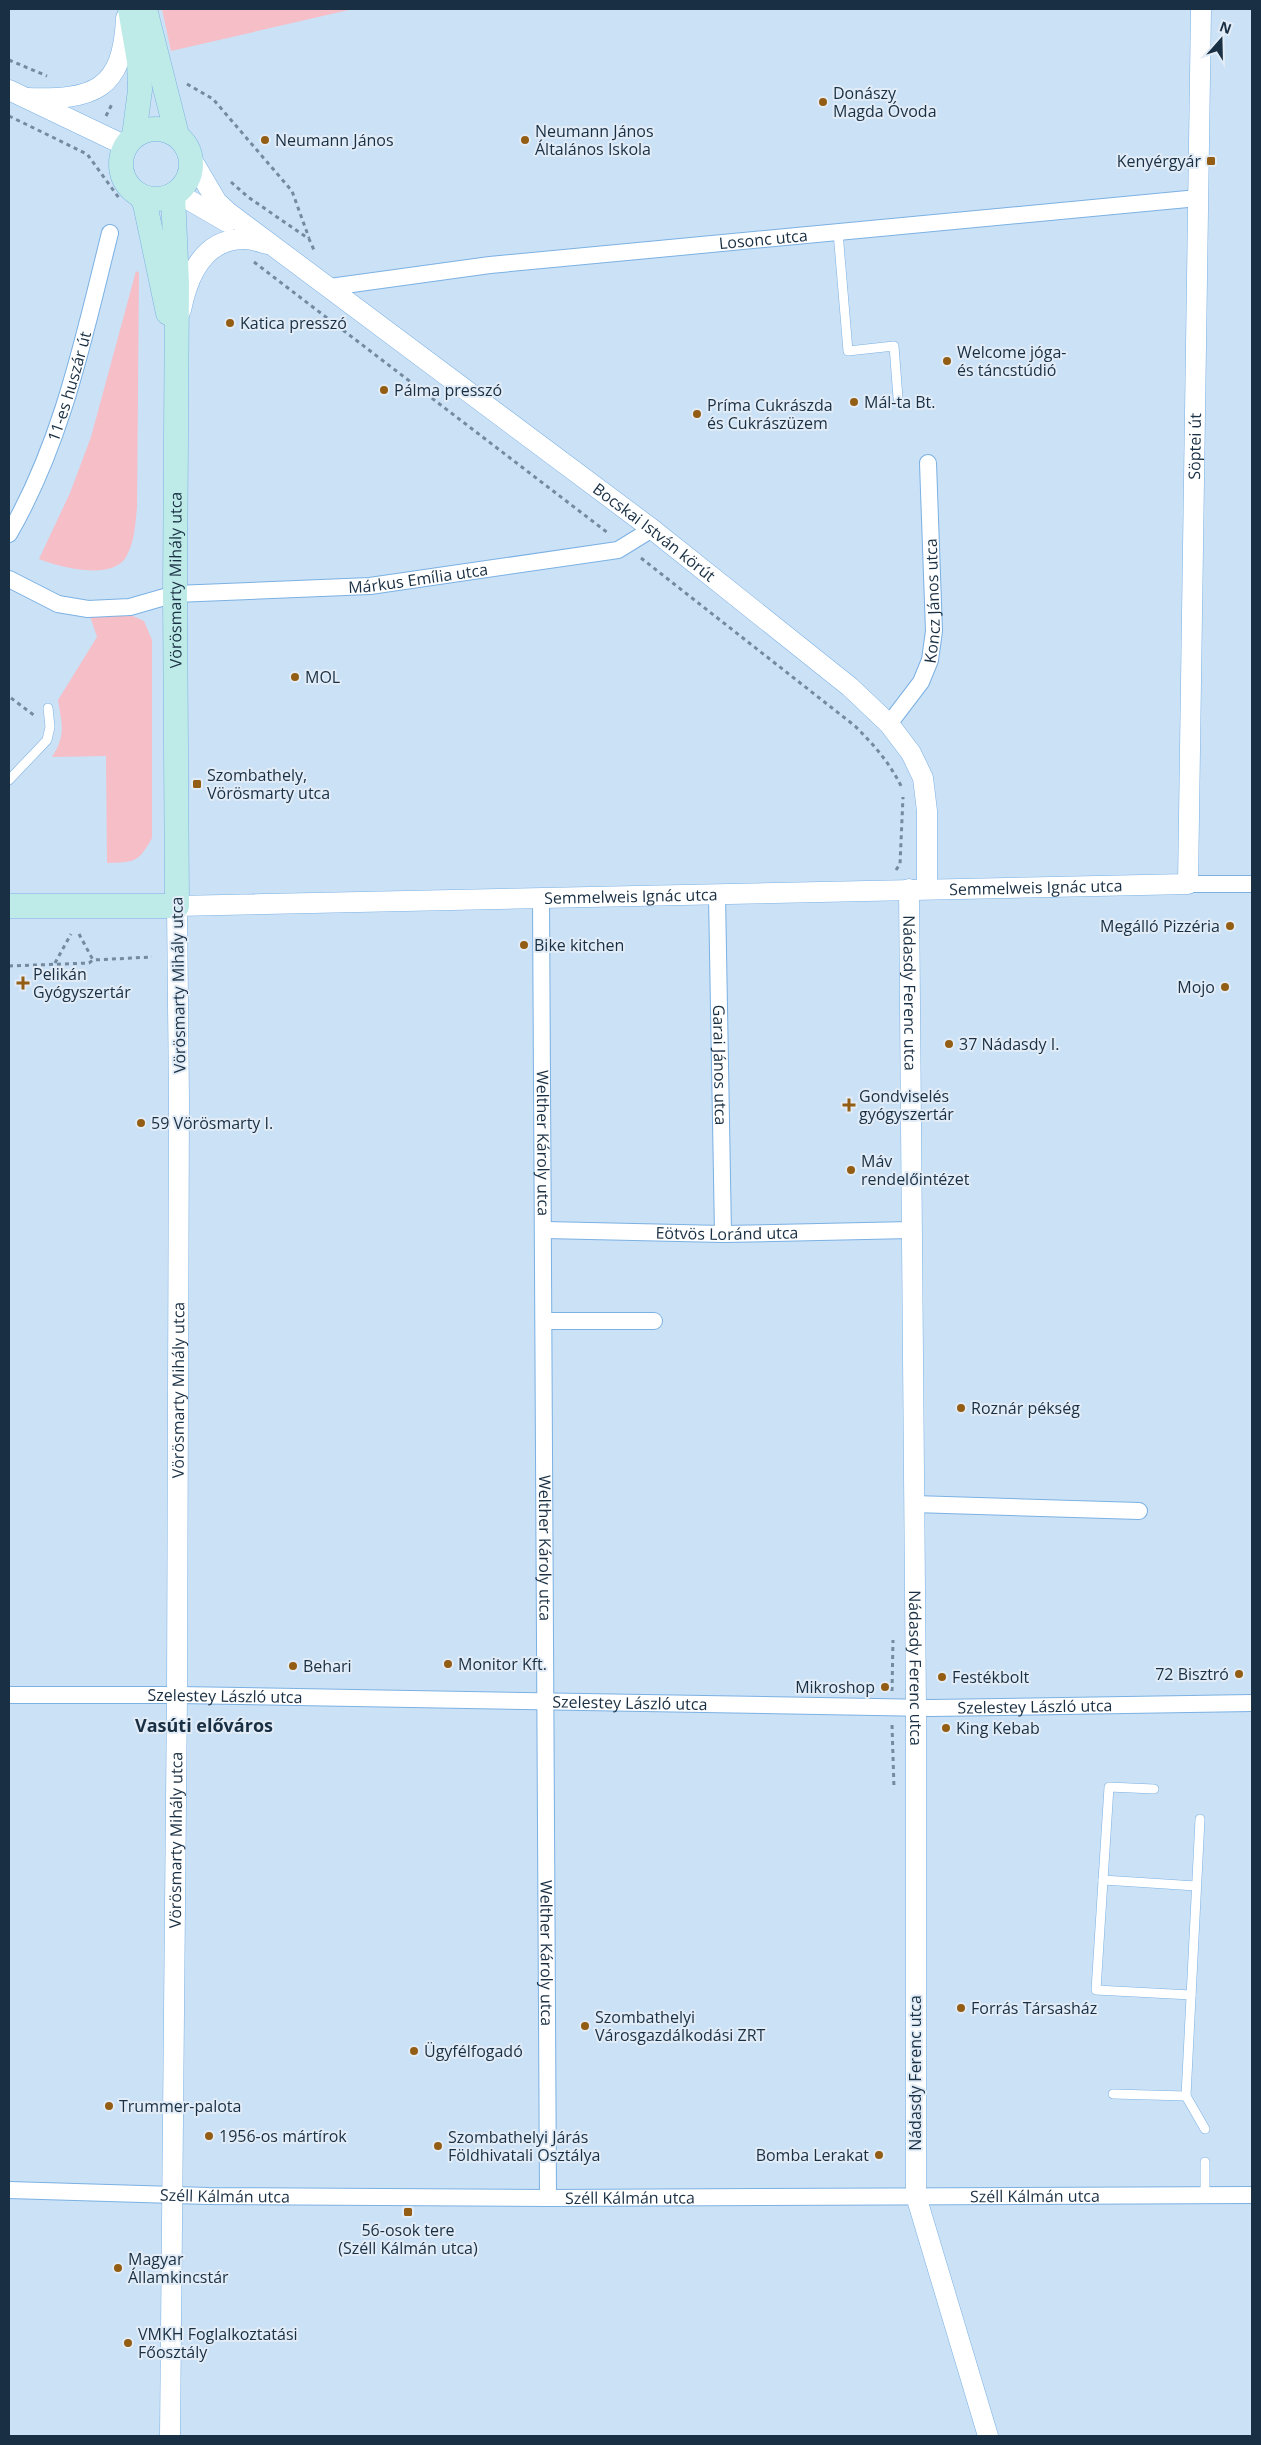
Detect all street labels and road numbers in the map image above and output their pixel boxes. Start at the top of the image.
street label: Losonc utca [718,224,809,254]
street label: 11-es huszár út [42,329,96,444]
street label: Söptei út [1183,413,1206,480]
street label: Bocskai István körút [588,478,720,587]
street label: Vörösmarty Mihály utca [164,492,187,668]
street label: Koncz János utca [919,538,945,665]
street label: Márkus Emília utca [348,558,489,598]
street label: Semmelweis Ignác utca [949,874,1123,900]
street label: Semmelweis Ignác utca [544,883,718,909]
street label: Vörösmarty Mihály utca [165,897,191,1073]
street label: Nádasdy Ferenc utca [898,915,922,1071]
street label: Garai János utca [708,1004,732,1125]
street label: Welther Károly utca [532,1070,555,1216]
street label: Eötvös Loránd utca [655,1221,799,1245]
street label: Vörösmarty Mihály utca [167,1302,189,1478]
street label: Welther Károly utca [534,1475,556,1621]
street label: Nádasdy Ferenc utca [904,1590,927,1746]
street label: Szelestey László utca [147,1684,303,1708]
street label: Szelestey László utca [552,1690,708,1715]
street label: Szelestey László utca [957,1694,1113,1719]
street label: Vörösmarty Mihály utca [164,1752,187,1928]
street label: Welther Károly utca [535,1880,558,2026]
street label: Nádasdy Ferenc utca [904,1995,926,2151]
street label: Széll Kálmán utca [160,2184,290,2207]
street label: Széll Kálmán utca [970,2185,1100,2207]
street label: Széll Kálmán utca [565,2186,695,2209]

